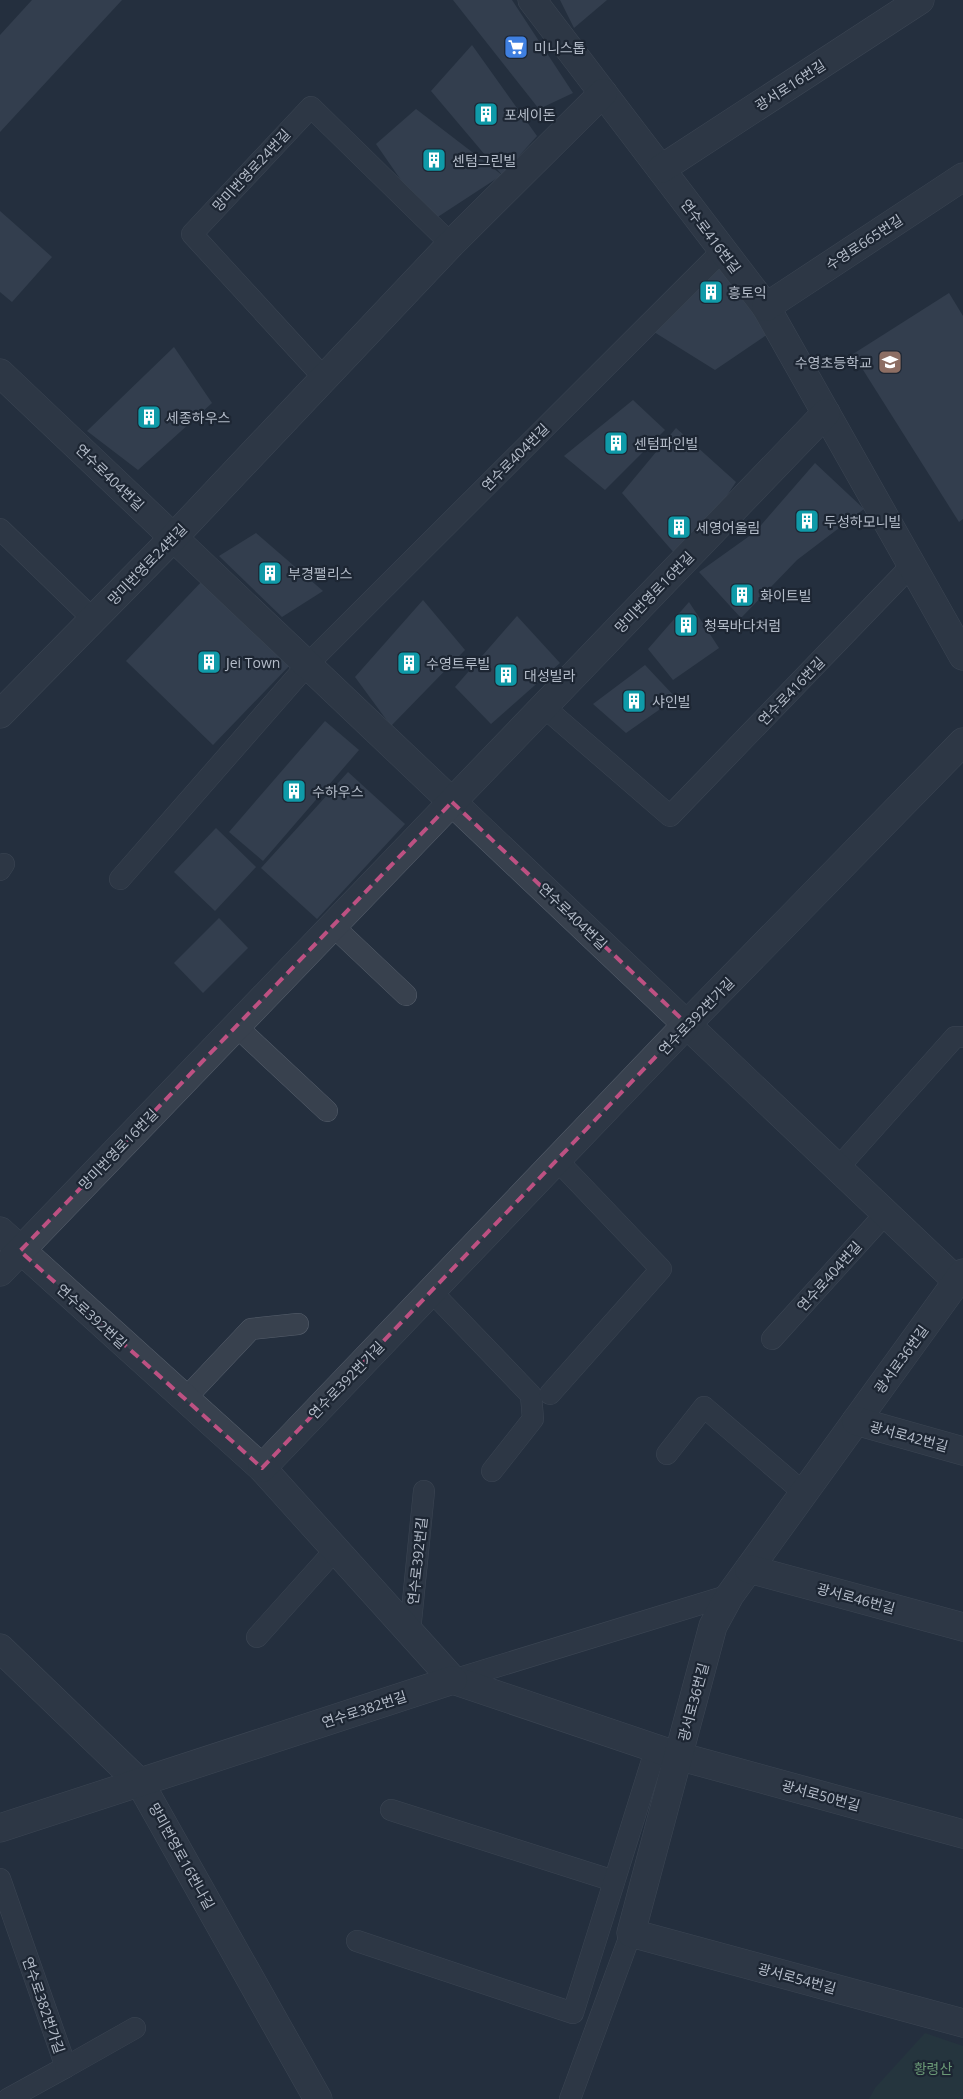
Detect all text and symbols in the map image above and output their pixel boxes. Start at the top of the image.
supermarket icon: 미니스톱 [503,34,529,60]
place label: 미니스톱 [534,38,586,57]
street label: 광서로16번길 [751,55,829,115]
building icon: 포세이돈 [473,101,499,127]
place label: 포세이돈 [504,105,556,124]
street label: 망미번영로24번길 [208,125,294,215]
building icon: 센텀그린빌 [421,147,447,173]
place label: 센텀그린빌 [452,151,516,170]
street label: 연수로416번길 [677,195,745,277]
street label: 수영로665번길 [822,210,906,274]
building icon: 흥토익 [698,279,724,305]
place label: 흥토익 [728,283,767,302]
school or university icon: 수영초등학교 [877,349,903,375]
place label: 수영초등학교 [795,353,872,372]
building icon: 세종하우스 [136,404,162,430]
place label: 세종하우스 [166,408,231,427]
street label: 연수로404번길 [477,419,553,495]
building icon: 센텀파인빌 [603,430,629,456]
place label: 센텀파인빌 [634,434,698,453]
street label: 연수로404번길 [72,439,148,515]
building icon: 두성하모니빌 [794,508,820,534]
place label: 두성하모니빌 [824,512,901,531]
building icon: 세영어울림 [666,514,692,540]
place label: 세영어울림 [696,518,760,537]
street label: 망미번영로24번길 [103,519,191,609]
street label: 망미번영로16번길 [610,547,698,637]
building icon: 부경팰리스 [257,560,283,586]
place label: 부경팰리스 [288,564,353,583]
building icon: 화이트빌 [729,582,755,608]
place label: 화이트빌 [760,586,812,605]
building icon: 청목바다처럼 [673,612,699,638]
place label: 청목바다처럼 [704,616,781,635]
building icon: Jei Town [196,649,222,675]
building icon: 수영트루빌 [396,650,422,676]
place label: Jei Town [224,653,280,672]
street label: 연수로416번길 [753,653,829,729]
place label: 수영트루빌 [426,654,490,673]
building icon: 대성빌라 [493,662,519,688]
place label: 대성빌라 [524,666,576,685]
building icon: 샤인빌 [621,688,647,714]
place label: 샤인빌 [652,692,691,711]
building icon: 수하우스 [281,778,307,804]
place label: 수하우스 [312,782,364,801]
street label: 연수로404번길 [535,878,611,954]
street label: 연수로392번가길 [654,973,738,1059]
street label: 망미번영로16번길 [74,1104,162,1194]
street label: 연수로404번길 [792,1237,866,1315]
street label: 연수로392번길 [53,1279,131,1353]
street label: 광서로36번길 [870,1321,932,1397]
street label: 연수로392번가길 [304,1337,388,1423]
street label: 광서로42번길 [868,1416,950,1456]
street label: 연수로392번길 [403,1516,431,1606]
street label: 광서로46번길 [815,1578,897,1618]
street label: 광서로36번길 [673,1661,713,1743]
street label: 연수로382번길 [319,1686,409,1732]
street label: 광서로50번길 [780,1775,862,1815]
street label: 망미번영로16번나길 [145,1799,219,1913]
street label: 연수로382번가길 [19,1954,69,2056]
street label: 광서로54번길 [756,1958,838,1998]
park label: 황령산 [914,2059,952,2078]

